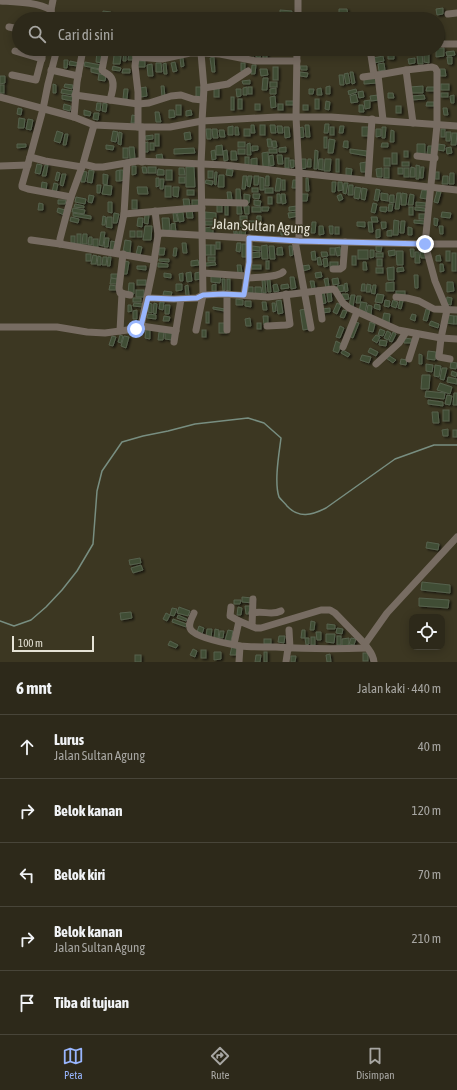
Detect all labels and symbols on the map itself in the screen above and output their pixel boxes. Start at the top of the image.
street label: Jalan Sultan Agung [212,215,310,237]
route end [416,235,434,253]
route start [127,320,145,338]
scale bar [12,634,94,653]

